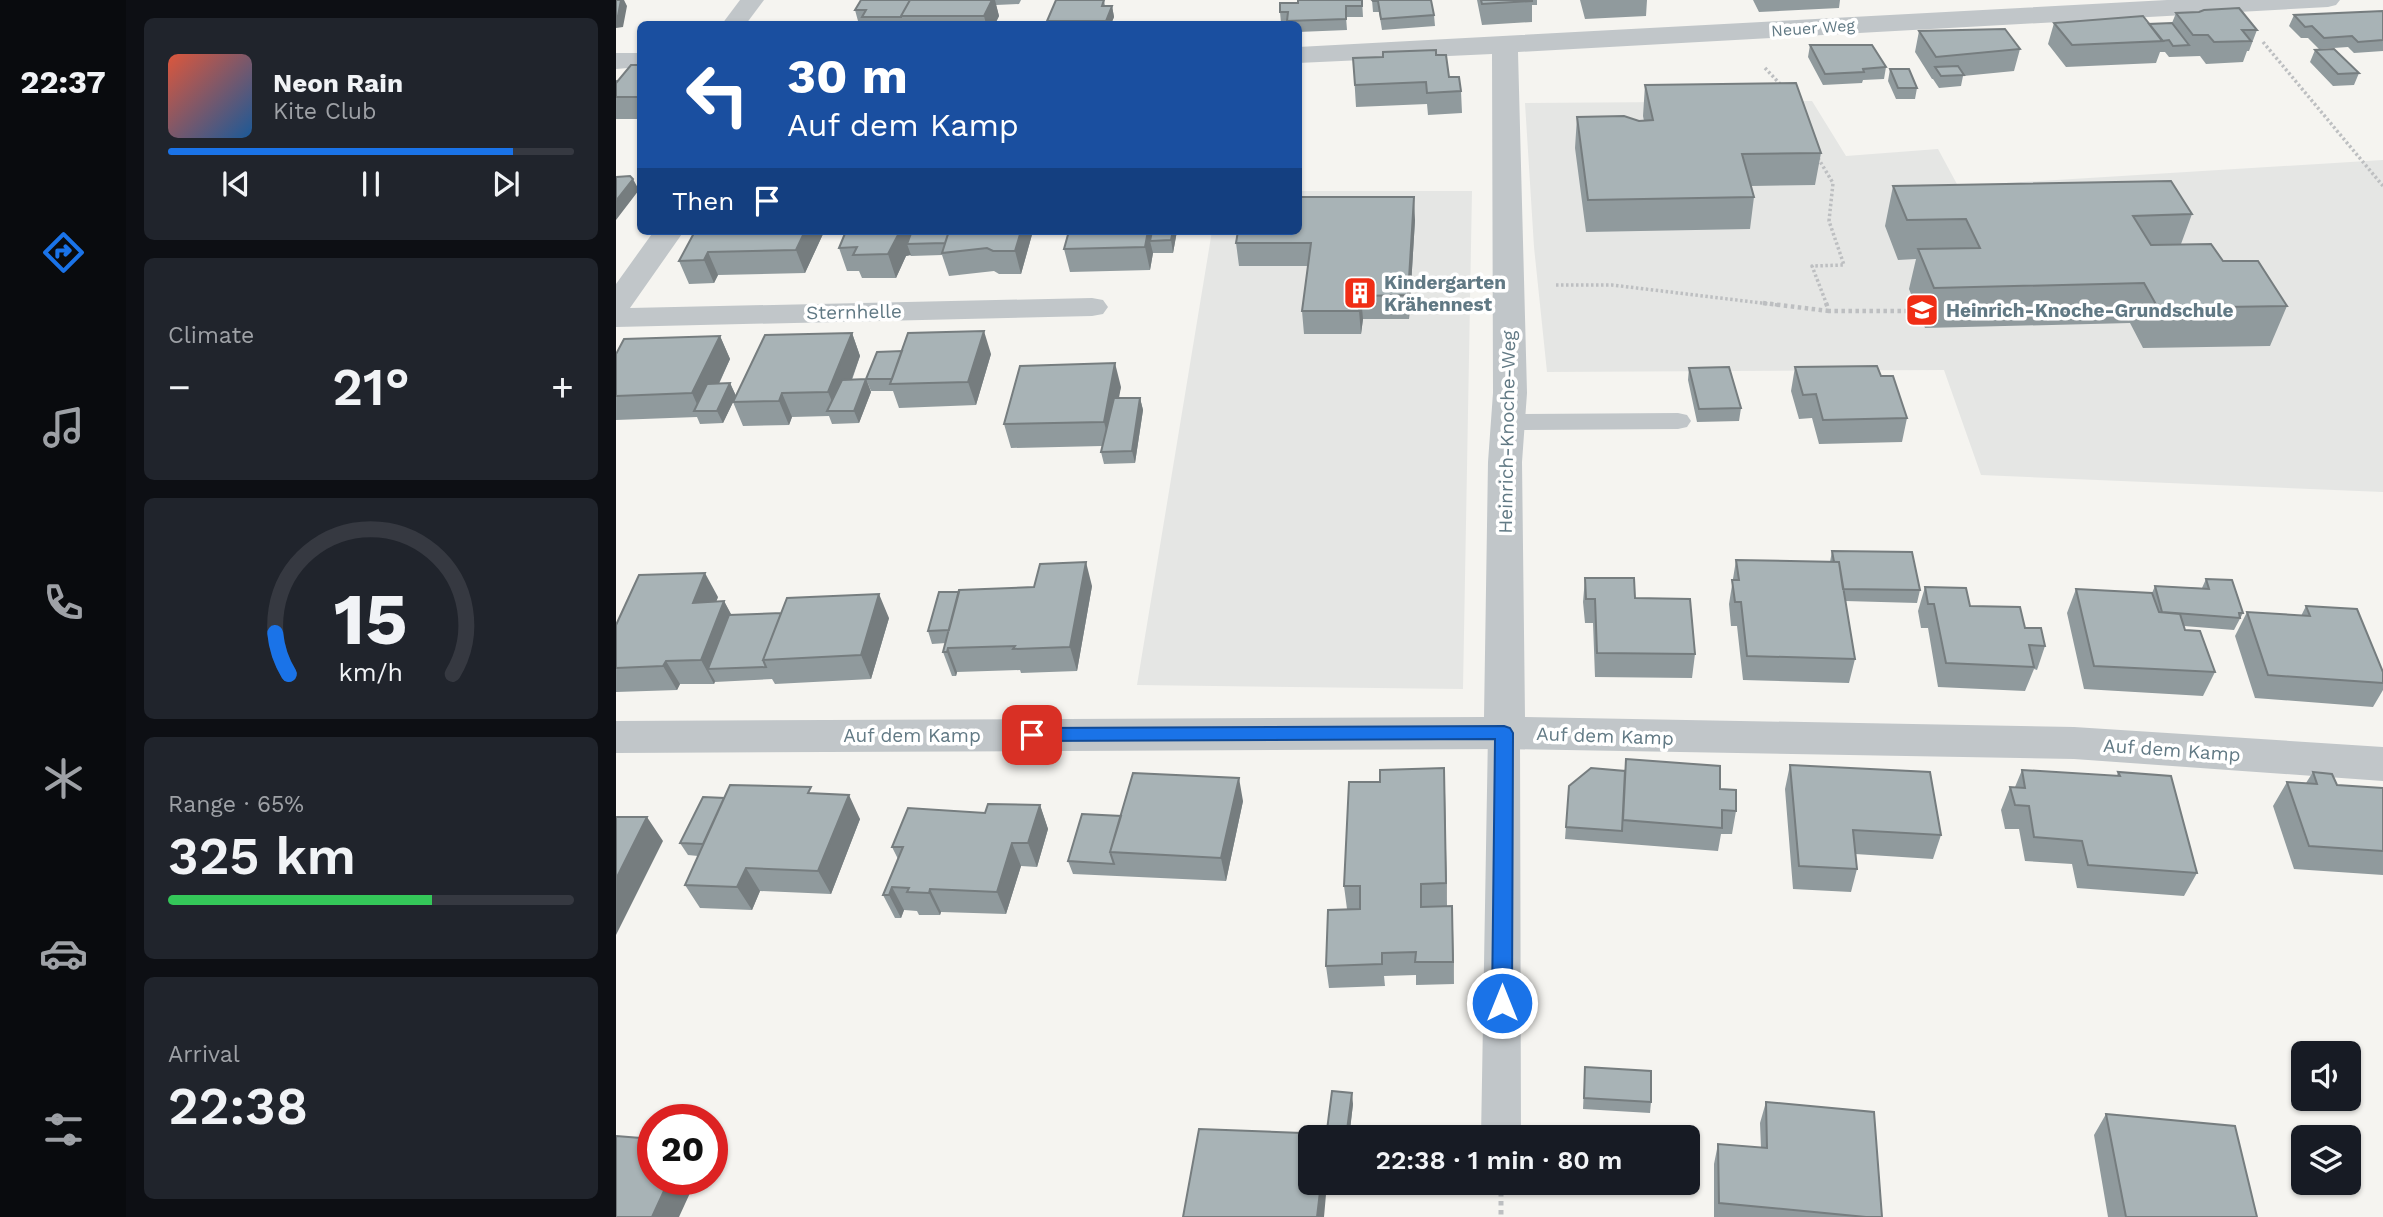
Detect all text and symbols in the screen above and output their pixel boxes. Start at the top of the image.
street label: Neuer Weg [1771,16,1856,40]
text: 30 m [787,47,908,105]
icon: left [672,49,763,140]
text: 22:37 [20,63,106,101]
text: Neon Rain [273,68,403,98]
text: Kite Club [273,98,376,125]
text: Auf dem Kamp [787,106,1019,144]
icon: previous [217,165,255,203]
icon: pause [352,165,390,203]
icon: next [487,165,525,203]
icon: arrive [748,182,786,220]
text: Then [672,186,734,216]
icon: directions [39,228,88,277]
place label: Kindergarten Krähennest [1384,271,1506,316]
building icon: Kindergarten Krähennest [1341,274,1379,312]
school or university icon: Heinrich-Knoche-Grundschule [1903,291,1941,329]
place label: Heinrich-Knoche-Grundschule [1946,299,2234,322]
street label: Sternhelle [806,300,902,324]
text: Climate [168,322,254,349]
street label: Heinrich-Knoche-Weg [1494,329,1520,534]
text: 21° [332,357,410,418]
text: − [168,365,191,409]
text: + [551,365,574,409]
icon: music [39,403,88,452]
text: 15 [334,577,408,663]
icon: phone [39,578,88,627]
text: km/h [339,658,403,687]
pin [1002,705,1062,765]
icon: arrive [1013,716,1051,754]
street label: Auf dem Kamp [1536,722,1674,750]
street label: Auf dem Kamp [843,724,981,747]
street label: Auf dem Kamp [2103,734,2241,766]
icon: climate [39,754,88,803]
text: Range · 65% [168,791,304,818]
text: 325 km [168,826,356,887]
icon: car [39,929,88,978]
position arrow [1465,966,1539,1040]
text: Arrival [168,1041,240,1068]
map controls [2291,1041,2361,1195]
button: sound [2291,1041,2361,1111]
text: 22:38 [168,1076,308,1137]
speed limit sign: 20 [637,1104,728,1195]
icon: filters [39,1105,88,1154]
button: layers [2291,1125,2361,1195]
text: 22:38 · 1 min · 80 m [1376,1145,1622,1175]

